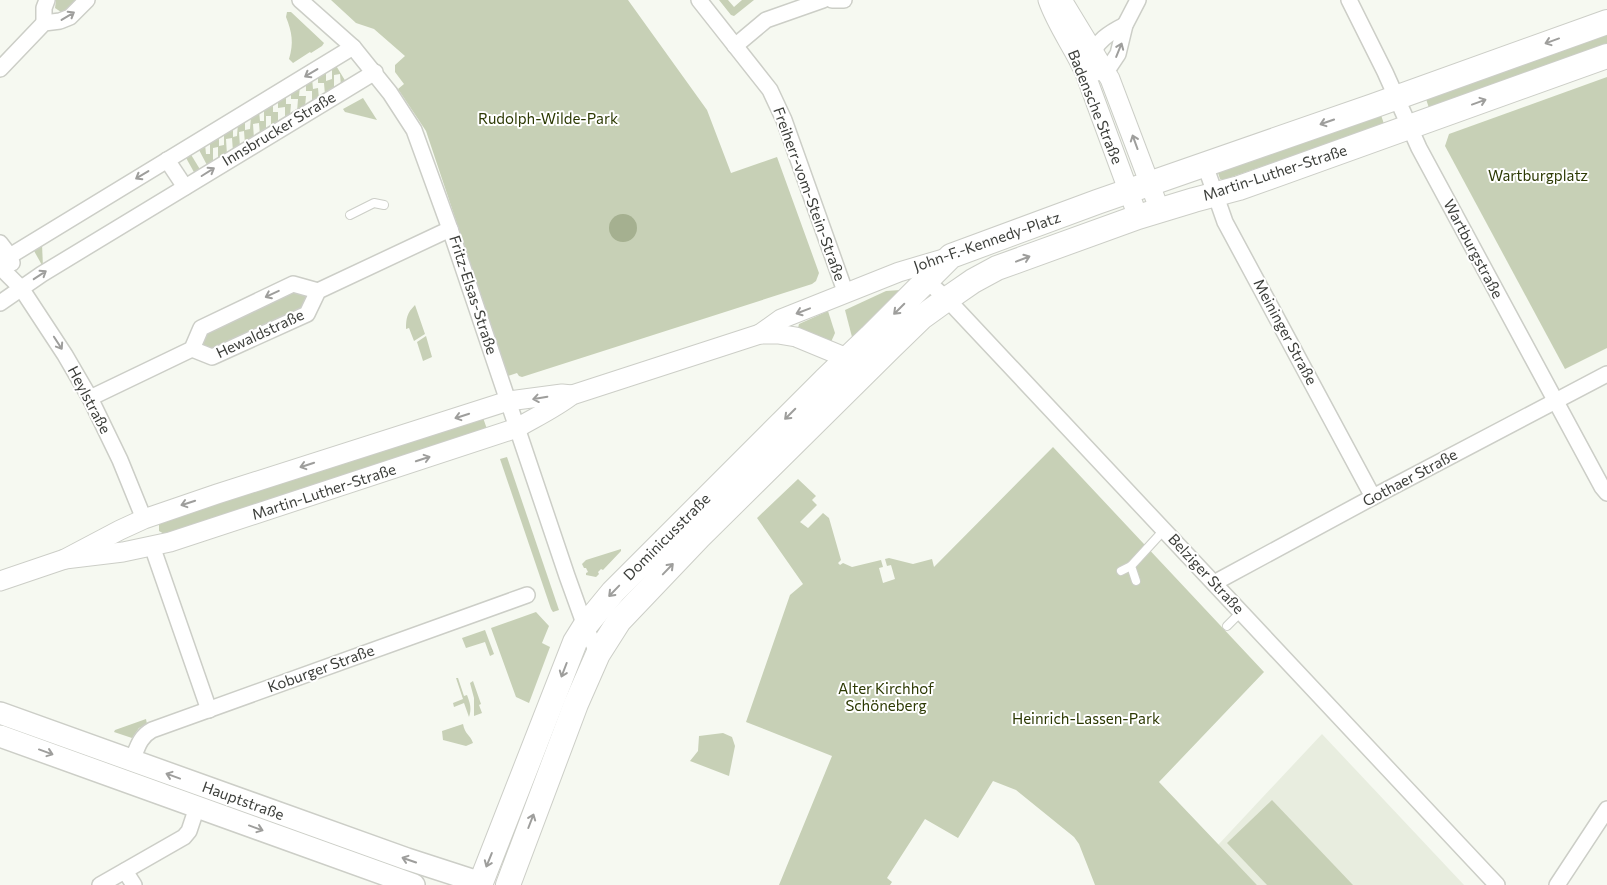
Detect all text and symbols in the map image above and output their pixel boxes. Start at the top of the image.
one-way arrow [61,11,75,22]
one-way arrow [1545,37,1560,46]
one-way arrow [1114,43,1124,58]
street label: Badensche Straße [1065,47,1127,167]
one-way arrow [305,68,319,78]
street label: Innsbrucker Straße [219,87,338,169]
one-way arrow [1471,97,1486,106]
street label: Freiherr-vom-Stein-Straße [770,104,850,283]
park label: Rudolph-Wilde-Park [478,109,618,127]
one-way arrow [1320,118,1335,127]
one-way arrow [1130,134,1139,150]
street label: Martin-Luther-Straße [1200,140,1349,204]
park label: Wartburgplatz [1488,166,1588,184]
one-way arrow [201,167,215,177]
one-way arrow [136,171,150,181]
street label: Wartburgstraße [1440,196,1508,301]
street label: John-F.-Kennedy-Platz [911,207,1062,275]
street label: Fritz-Elsas-Straße [446,233,502,357]
one-way arrow [1014,254,1030,263]
one-way arrow [33,270,47,281]
street label: Meininger Straße [1250,275,1321,388]
one-way arrow [265,289,280,299]
one-way arrow [892,303,905,315]
street label: Hewaldstraße [213,305,306,361]
one-way arrow [796,307,811,316]
one-way arrow [53,336,63,350]
street label: Heylstraße [65,363,115,437]
one-way arrow [533,393,549,403]
one-way arrow [784,408,796,420]
one-way arrow [454,411,470,421]
street label: Gothaer Straße [1359,445,1460,510]
one-way arrow [415,454,431,464]
street label: Martin-Luther-Straße [249,459,398,523]
one-way arrow [299,461,315,470]
street label: Dominicusstraße [619,489,714,584]
one-way arrow [181,499,197,509]
street label: Belziger Straße [1165,530,1248,617]
one-way arrow [662,563,674,575]
one-way arrow [608,585,620,597]
street label: Koburger Straße [265,640,376,696]
one-way arrow [559,662,568,677]
park label: Alter Kirchhof Schöneberg [838,679,934,714]
park label: Heinrich-Lassen-Park [1012,709,1160,727]
one-way arrow [38,748,53,757]
one-way arrow [166,771,181,780]
street label: Hauptstraße [200,777,287,823]
one-way arrow [527,813,536,829]
one-way arrow [247,824,263,833]
one-way arrow [484,852,493,867]
one-way arrow [401,854,417,864]

